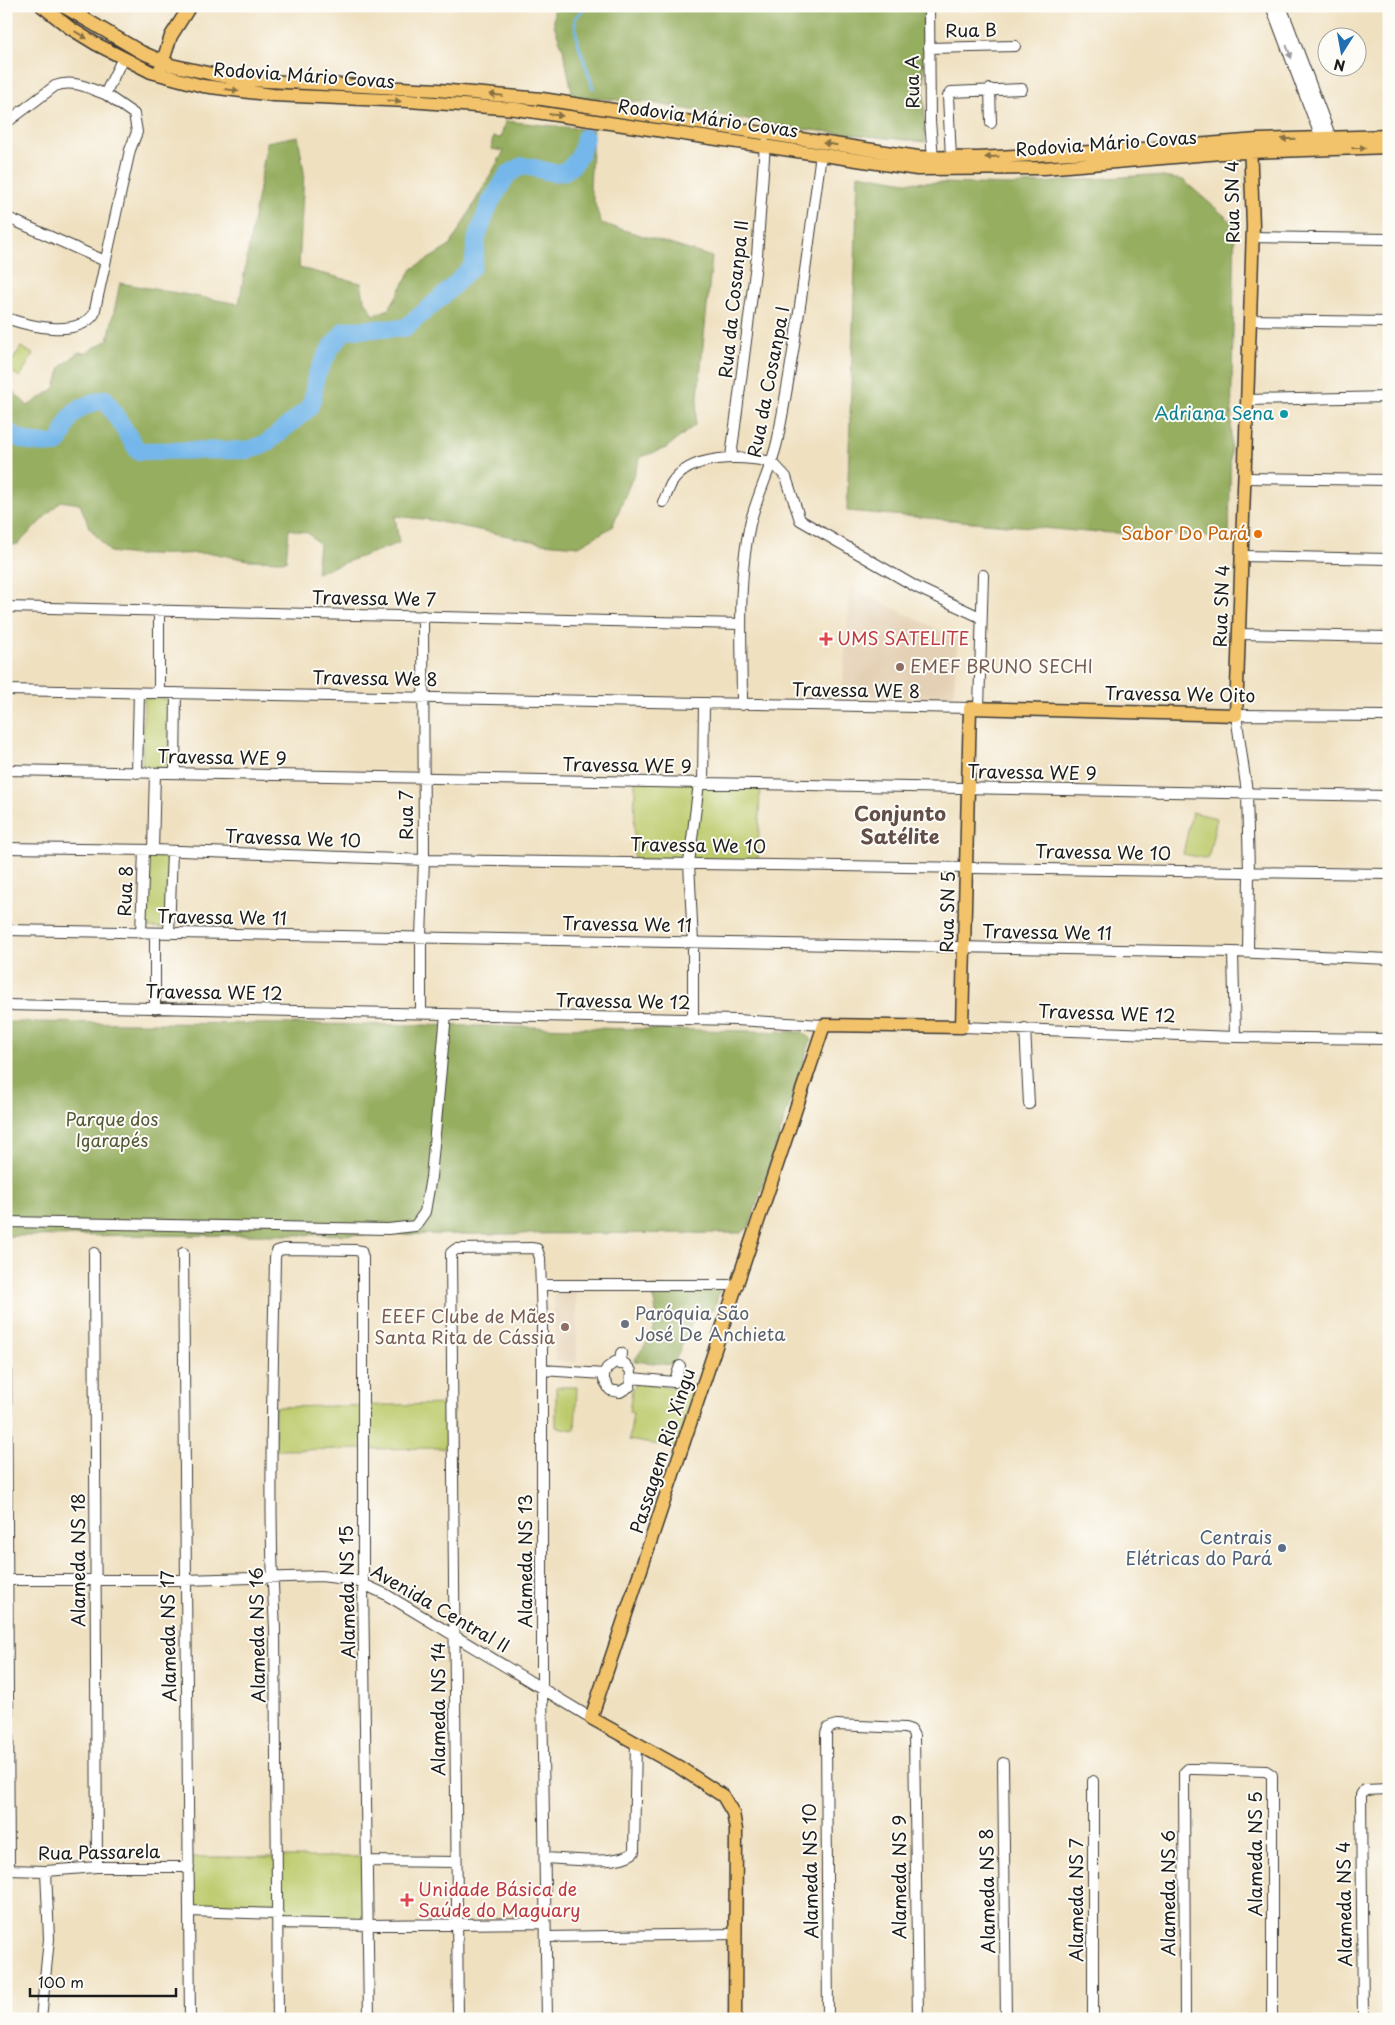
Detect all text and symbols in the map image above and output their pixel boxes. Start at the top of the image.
street label: Rua B [945,16,997,43]
north arrow [1318,28,1368,78]
one-way arrow [75,30,88,39]
one-way arrow [1285,45,1293,59]
text: N [1332,54,1347,77]
street label: Rodovia Mário Covas [212,55,396,94]
street label: Rua A [898,55,925,109]
one-way arrow [225,87,241,95]
one-way arrow [488,91,504,99]
street label: Rodovia Mário Covas [616,91,800,144]
one-way arrow [387,97,403,105]
one-way arrow [548,111,564,119]
street label: Rodovia Mário Covas [1014,123,1198,162]
one-way arrow [1279,136,1295,144]
one-way arrow [822,140,838,148]
one-way arrow [1352,144,1368,152]
one-way arrow [984,153,1000,161]
street label: Rua SN 4 [1217,160,1246,244]
street label: Rua da Cosanpa II [711,218,754,379]
street label: Rua da Cosanpa I [740,304,795,460]
place label: Adriana Sena [1154,399,1275,426]
marker: Adriana Sena [1278,408,1290,420]
place label: Sabor Do Pará [1121,519,1249,546]
marker: Sabor Do Pará [1252,528,1264,540]
street label: Rua SN 4 [1206,564,1235,648]
street label: Travessa We 7 [312,583,436,612]
place label: UMS SATELITE [837,624,969,651]
marker: UMS SATELITE [819,632,833,646]
place label: EMEF BRUNO SECHI [910,652,1093,679]
marker: EMEF BRUNO SECHI [894,661,906,673]
street label: Travessa We 8 [312,663,438,692]
street label: Travessa WE 8 [792,675,920,704]
street label: Travessa We Oito [1104,679,1256,708]
street label: Travessa WE 9 [157,742,287,771]
street label: Travessa WE 9 [562,750,692,779]
street label: Travessa WE 9 [967,757,1097,786]
street label: Rua 7 [392,790,419,840]
district label: Conjunto Satélite [854,798,946,851]
street label: Travessa We 10 [225,822,361,853]
street label: Travessa We 10 [630,830,766,859]
street label: Travessa We 10 [1035,837,1171,866]
street label: Rua 8 [110,865,139,917]
street label: Rua SN 5 [932,871,961,953]
street label: Travessa We 11 [157,902,287,931]
street label: Travessa We 11 [562,909,692,938]
street label: Travessa We 11 [982,917,1112,946]
street label: Travessa WE 12 [145,977,283,1006]
street label: Travessa We 12 [555,986,691,1015]
street label: Travessa WE 12 [1038,997,1176,1028]
park label: Parque dos Igarapés [65,1105,159,1153]
place label: Paróquia São José De Anchieta [635,1299,786,1347]
place label: EEEF Clube de Mães Santa Rita de Cássia [374,1302,555,1350]
marker: Paróquia São José De Anchieta [619,1318,631,1330]
marker: EEEF Clube de Mães Santa Rita de Cássia [559,1321,571,1333]
street label: Passagem Rio Xingu [622,1365,701,1537]
street label: Alameda NS 18 [64,1493,91,1627]
street label: Alameda NS 13 [511,1494,538,1628]
place label: Centrais Elétricas do Pará [1126,1523,1273,1571]
street label: Alameda NS 15 [332,1525,361,1659]
marker: Centrais Elétricas do Pará [1276,1542,1288,1554]
street label: Avenida Central II [366,1557,515,1658]
street label: Alameda NS 16 [242,1567,271,1703]
street label: Alameda NS 17 [153,1570,182,1702]
street label: Alameda NS 14 [424,1642,451,1776]
street label: Alameda NS 5 [1241,1791,1268,1917]
street label: Alameda NS 10 [795,1803,824,1939]
street label: Alameda NS 9 [885,1815,912,1939]
street label: Alameda NS 8 [972,1828,1001,1954]
street label: Alameda NS 6 [1154,1830,1181,1956]
street label: Rua Passarela [38,1837,161,1866]
street label: Alameda NS 7 [1062,1838,1089,1962]
street label: Alameda NS 4 [1329,1841,1358,1967]
place label: Unidade Básica de Saúde do Maguary [418,1875,580,1923]
marker: Unidade Básica de Saúde do Maguary [400,1893,414,1907]
scale bar [30,1965,176,1997]
text: 100 m [38,1970,84,1993]

